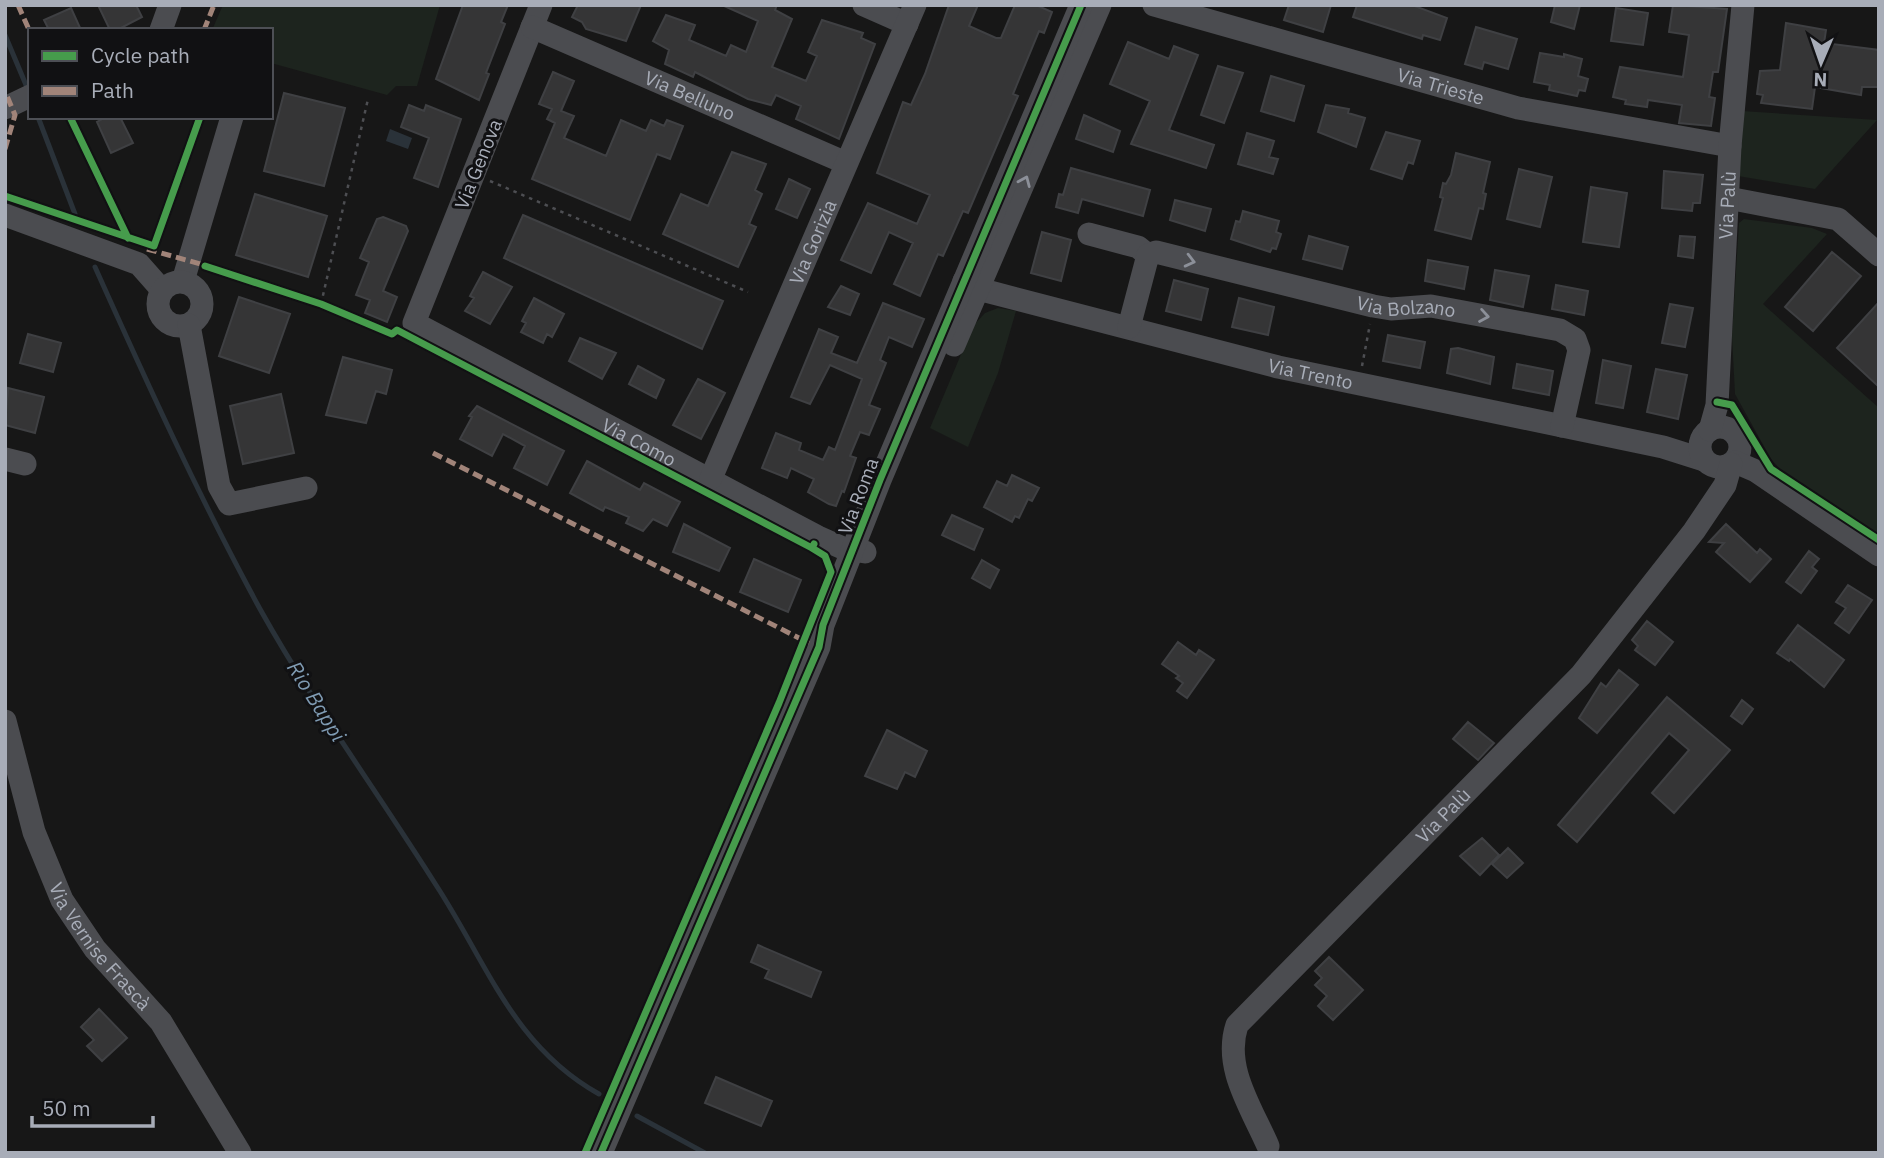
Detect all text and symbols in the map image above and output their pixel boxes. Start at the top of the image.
legend [28,28,273,119]
north arrow [1786,28,1856,98]
text: Cycle path [91,41,190,69]
street label: Via Trieste [1394,62,1487,110]
street label: Via Belluno [641,65,739,126]
text: N [1813,68,1828,92]
text: Path [91,76,134,104]
street label: Via Genova [449,115,507,213]
street label: Via Palù [1713,170,1741,240]
one-way arrow [1017,176,1031,188]
street label: Via Gorizia [784,196,842,288]
one-way arrow [1184,253,1196,267]
street label: Via Bolzano [1354,290,1458,322]
one-way arrow [1478,308,1490,323]
street label: Via Trento [1265,353,1355,394]
street label: Via Como [598,413,680,472]
street label: Via Roma [832,454,884,538]
water label: Rio Bappi [281,655,353,747]
street label: Via Palù [1410,783,1475,848]
street label: Via Vernise Frascà [44,879,156,1015]
scale bar [32,1084,152,1128]
text: 50 m [42,1094,91,1122]

